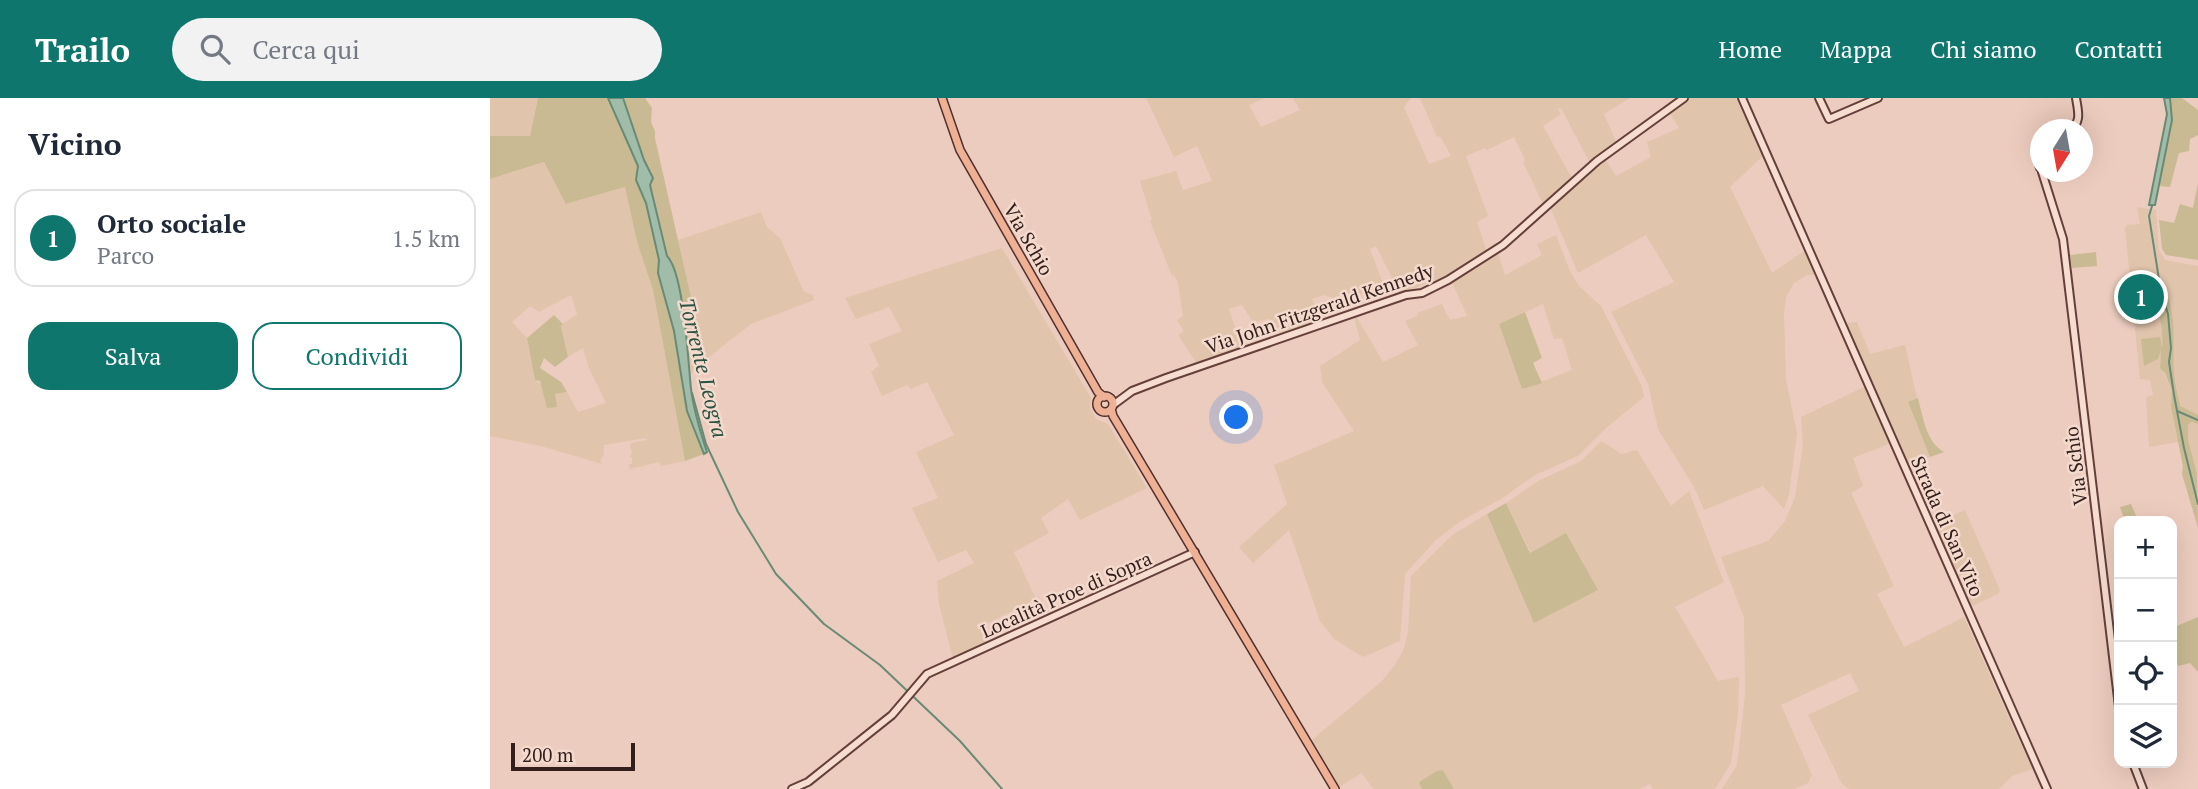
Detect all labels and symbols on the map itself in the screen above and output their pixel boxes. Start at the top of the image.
north arrow [2030,119,2093,182]
street label: Via Schio [998,198,1060,280]
street label: Via John Fitzgerald Kennedy [1202,257,1437,359]
pin: 1 [2118,271,2164,323]
water label: Torrente Leogra [673,295,735,441]
your location [1219,400,1253,434]
street label: Via Schio [2058,425,2092,507]
street label: Strada di San Vito [1906,452,1990,600]
street label: Località Proe di Sopra [977,545,1156,643]
scale bar [511,740,635,772]

